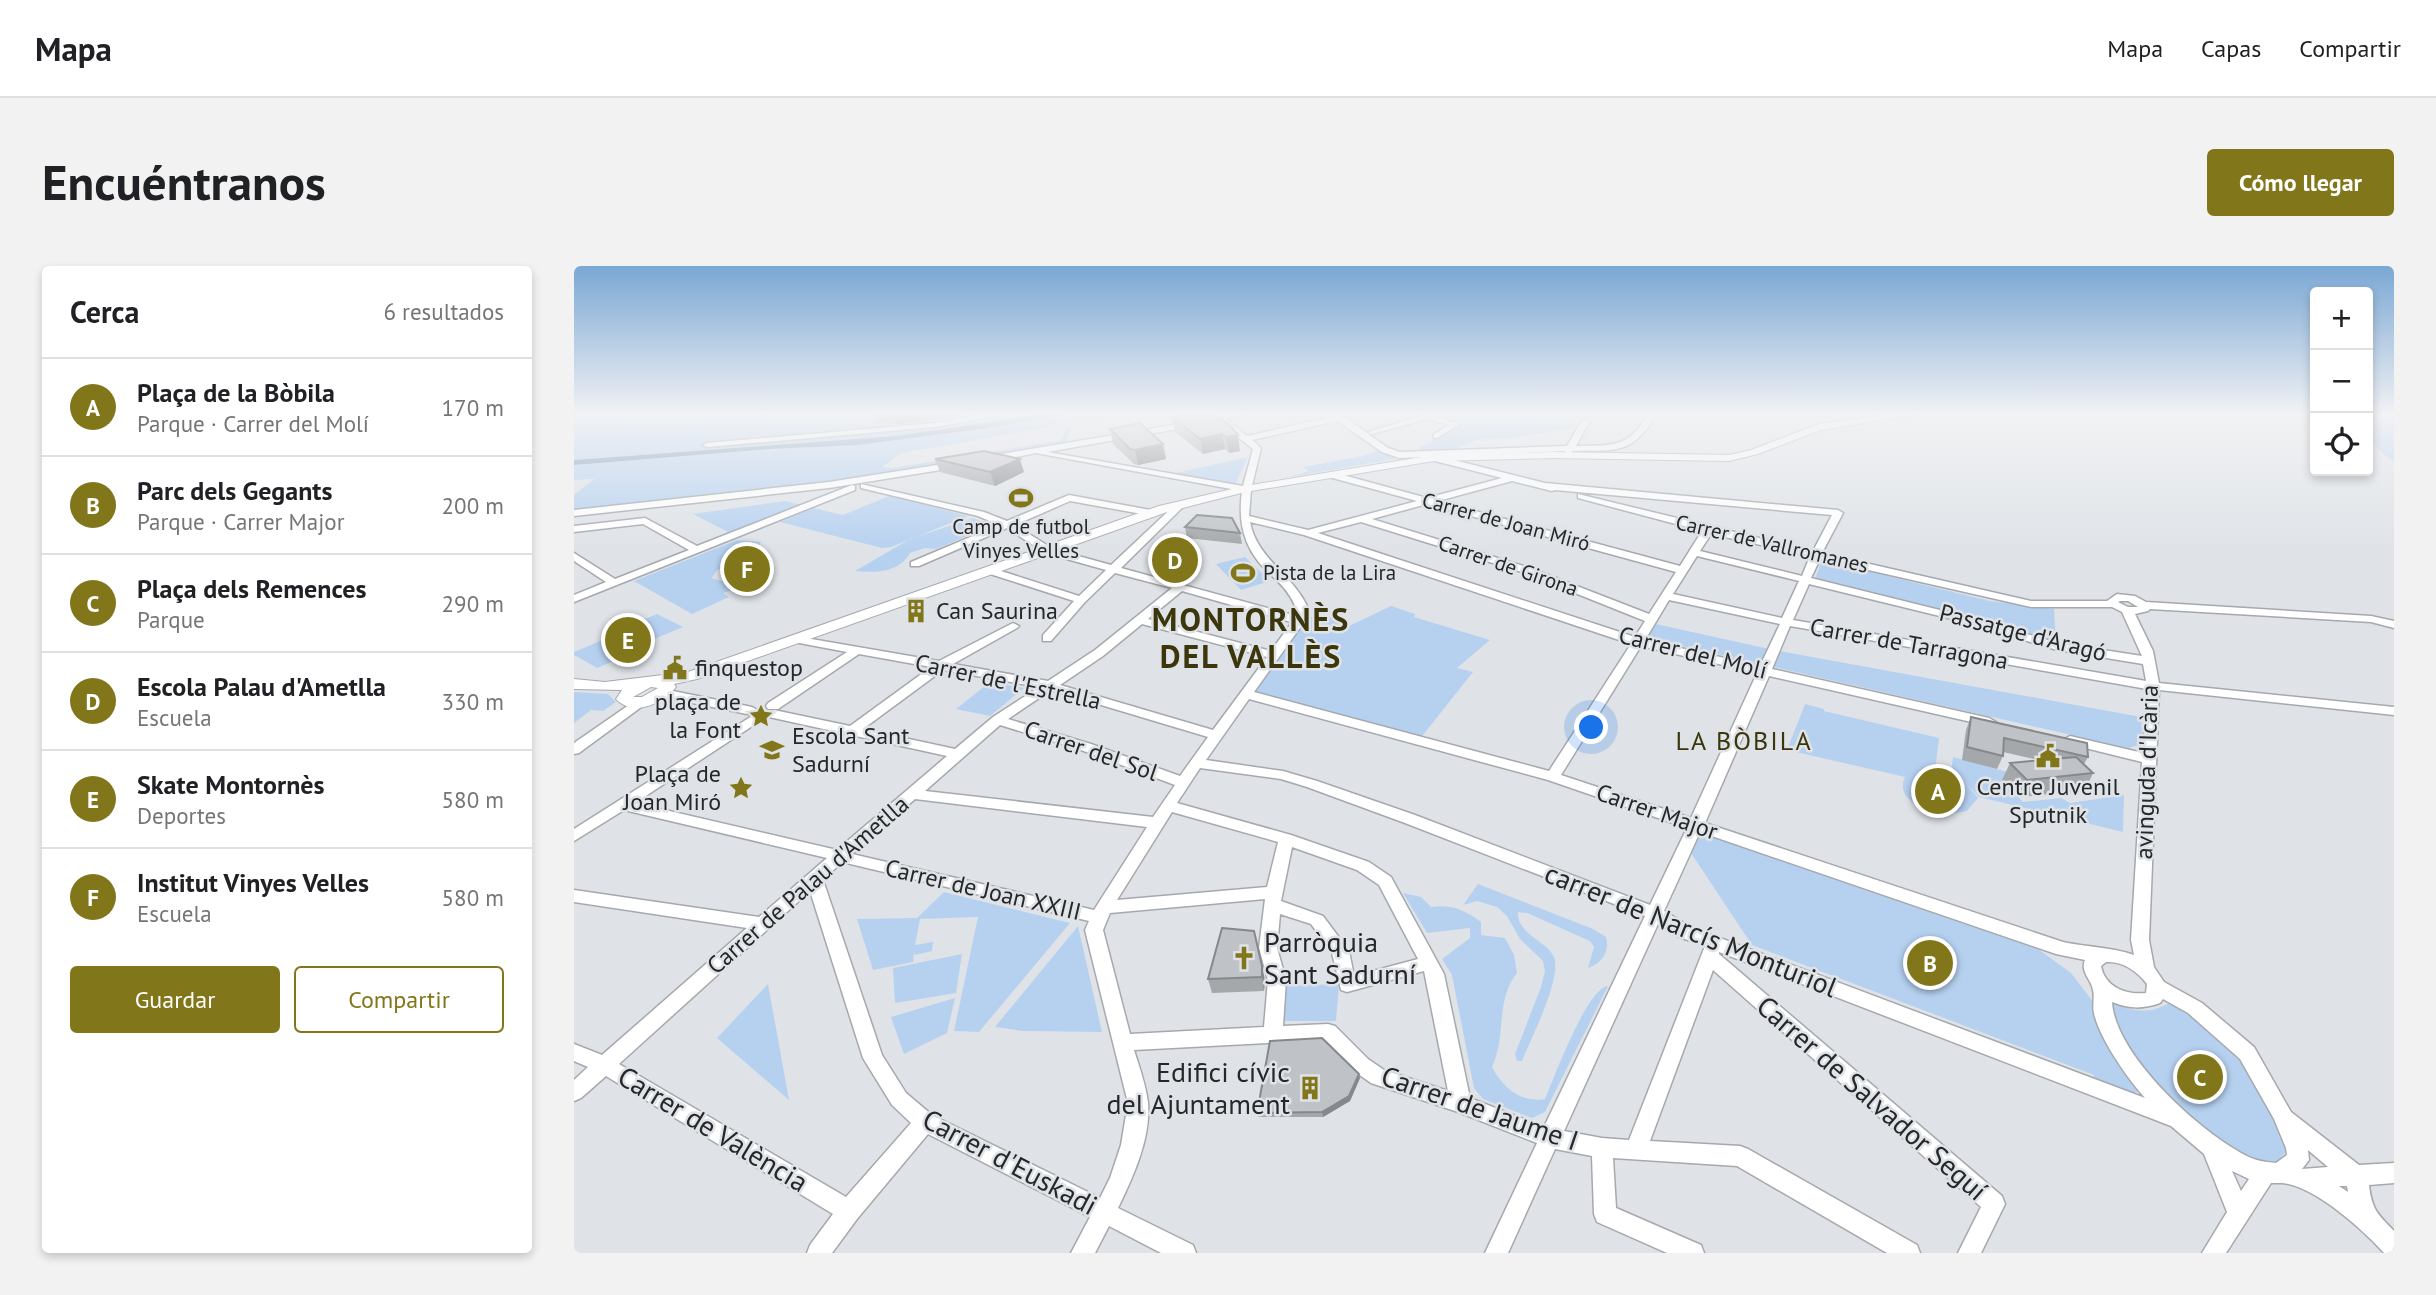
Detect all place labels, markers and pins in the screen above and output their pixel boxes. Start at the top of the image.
sports icon: Camp de futbol Vinyes Velles [1007,484,1035,512]
place label: Camp de futbol Vinyes Velles [952,513,1090,564]
pin: D [1152,534,1198,586]
pin: F [724,543,770,595]
sports icon: Pista de la Lira [1229,559,1257,587]
place label: Pista de la Lira [1263,559,1396,586]
place label: Can Saurina [936,595,1058,626]
building icon: Can Saurina [902,597,930,625]
pin: E [605,614,651,666]
place label: finquestop [695,652,803,683]
public building icon: finquestop [661,654,689,682]
place label: plaça de la Font [655,686,741,745]
place icon: plaça de la Font [747,702,775,730]
place label: Escola Sant Sadurní [792,720,909,779]
school or university icon: Escola Sant Sadurní [758,736,786,764]
public building icon: Centre Juvenil Sputnik [2034,742,2062,770]
place label: Plaça de Joan Miró [622,758,721,817]
pin: A [1915,765,1961,817]
place label: Centre Juvenil Sputnik [1976,771,2120,830]
place icon: Plaça de Joan Miró [727,774,755,802]
place label: Parròquia Sant Sadurní [1264,923,1416,992]
pin: B [1907,937,1953,989]
church icon: Parròquia Sant Sadurní [1230,944,1258,972]
pin: C [2177,1051,2223,1103]
place label: Edifici cívic del Ajuntament [1107,1053,1290,1122]
building icon: Edifici cívic del Ajuntament [1296,1074,1324,1102]

